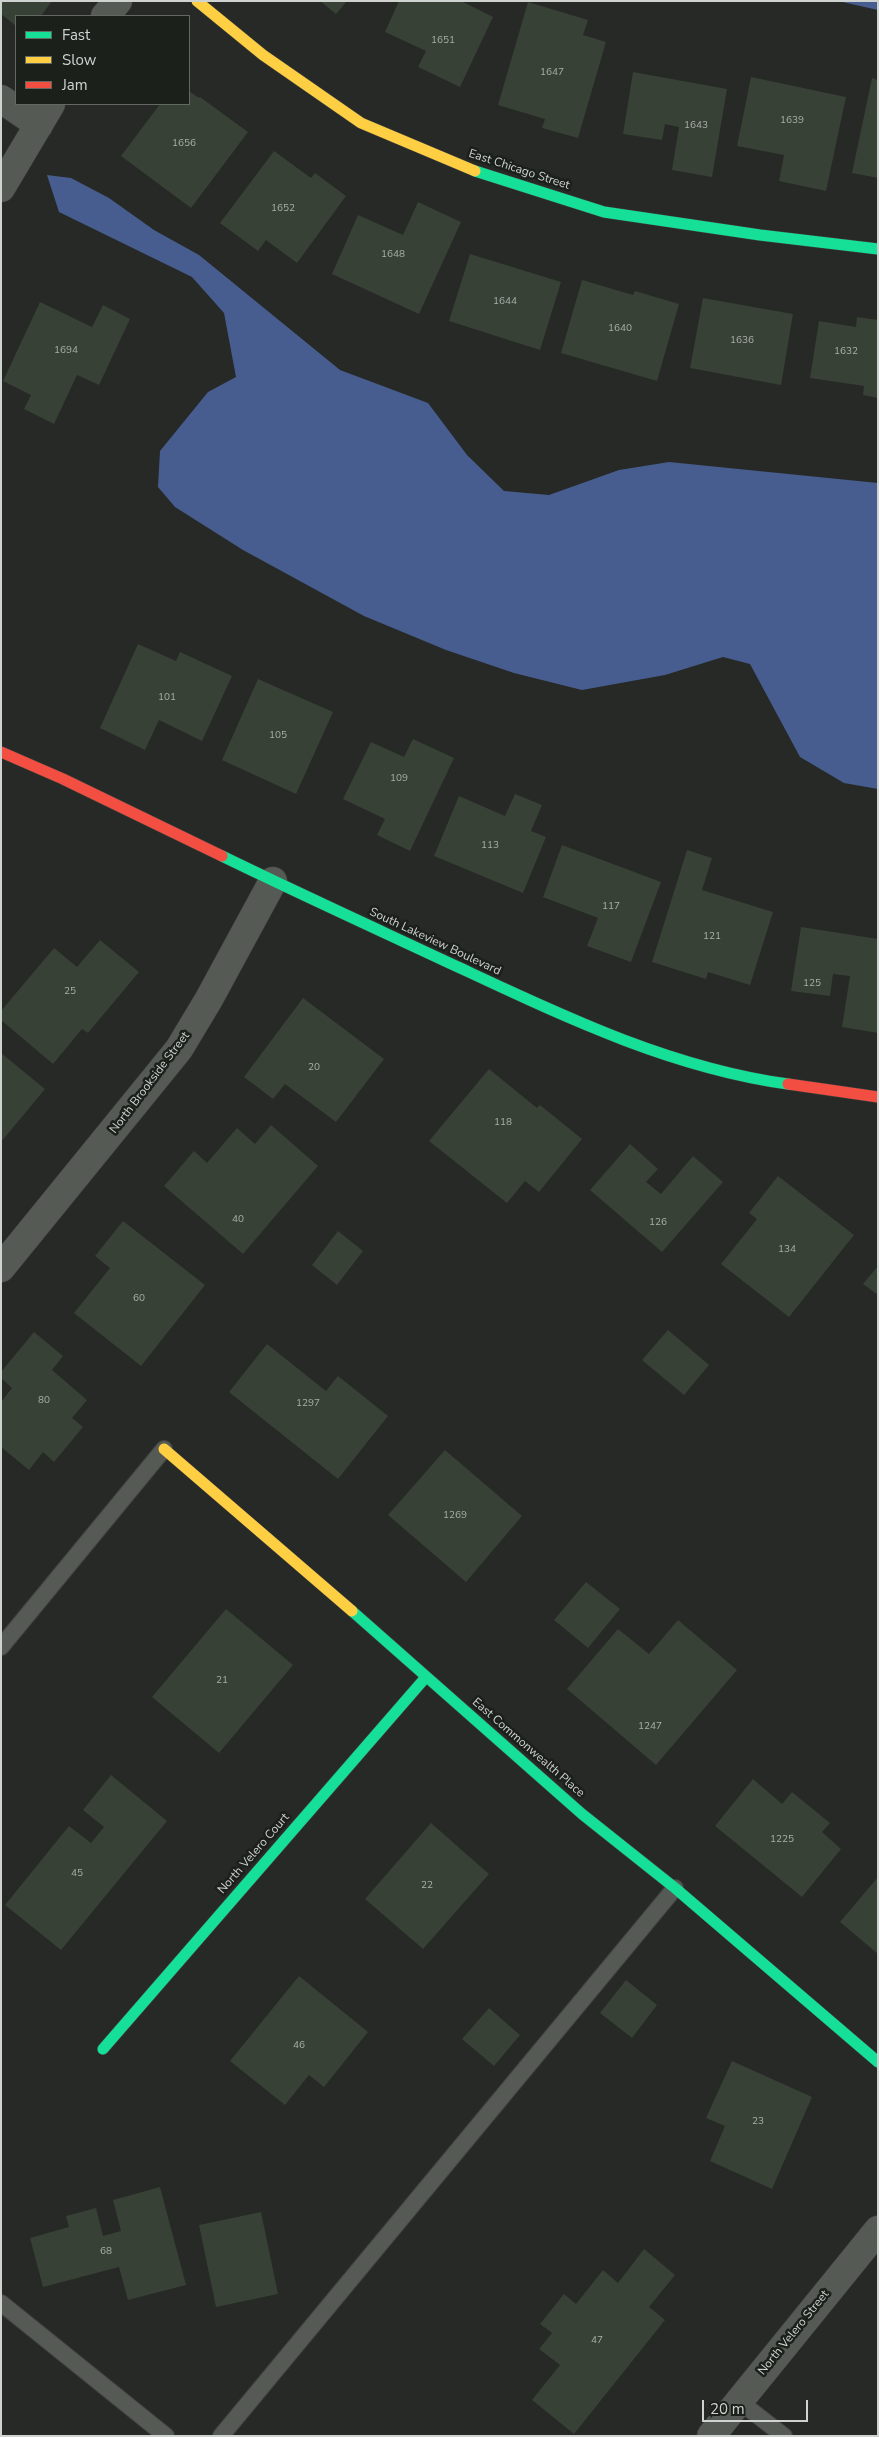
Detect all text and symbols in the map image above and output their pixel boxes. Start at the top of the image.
legend [15,15,190,105]
text: Fast [62,25,90,45]
house number: 1651 [431,35,455,47]
text: Slow [62,50,96,70]
house number: 1647 [540,67,564,79]
text: Jam [62,75,88,95]
house number: 1639 [780,115,804,127]
house number: 1643 [684,120,708,132]
house number: 1656 [172,138,196,150]
street label: East Chicago Street [467,147,571,193]
house number: 1652 [271,203,295,215]
house number: 1648 [381,249,405,261]
house number: 1644 [493,296,517,308]
house number: 1640 [608,323,632,335]
house number: 1636 [730,335,754,347]
house number: 1694 [54,345,78,357]
house number: 1632 [834,346,858,358]
house number: 101 [158,692,176,704]
house number: 105 [269,730,287,742]
house number: 109 [390,773,408,785]
house number: 113 [481,840,499,852]
house number: 117 [602,901,620,913]
street label: South Lakeview Boulevard [367,905,503,979]
house number: 121 [703,931,721,943]
house number: 125 [803,978,821,990]
house number: 25 [64,986,76,998]
street label: North Brookside Street [107,1029,193,1137]
house number: 20 [308,1062,320,1074]
house number: 118 [494,1117,512,1129]
house number: 40 [232,1214,244,1226]
house number: 126 [649,1217,667,1229]
house number: 134 [778,1244,796,1256]
house number: 60 [133,1293,145,1305]
house number: 80 [38,1395,50,1407]
house number: 1297 [296,1398,320,1410]
house number: 1269 [443,1510,467,1522]
house number: 21 [216,1675,228,1687]
street label: East Commonwealth Place [469,1695,587,1801]
house number: 1247 [638,1721,662,1733]
street label: North Velero Court [215,1811,293,1897]
house number: 1225 [770,1834,794,1846]
house number: 45 [71,1868,83,1880]
house number: 22 [421,1880,433,1892]
house number: 46 [293,2040,305,2052]
house number: 23 [752,2116,764,2128]
house number: 68 [100,2246,112,2258]
street label: North Velero Street [755,2288,833,2378]
house number: 47 [591,2335,603,2347]
scale bar [704,2390,810,2422]
text: 20 m [710,2399,745,2419]

